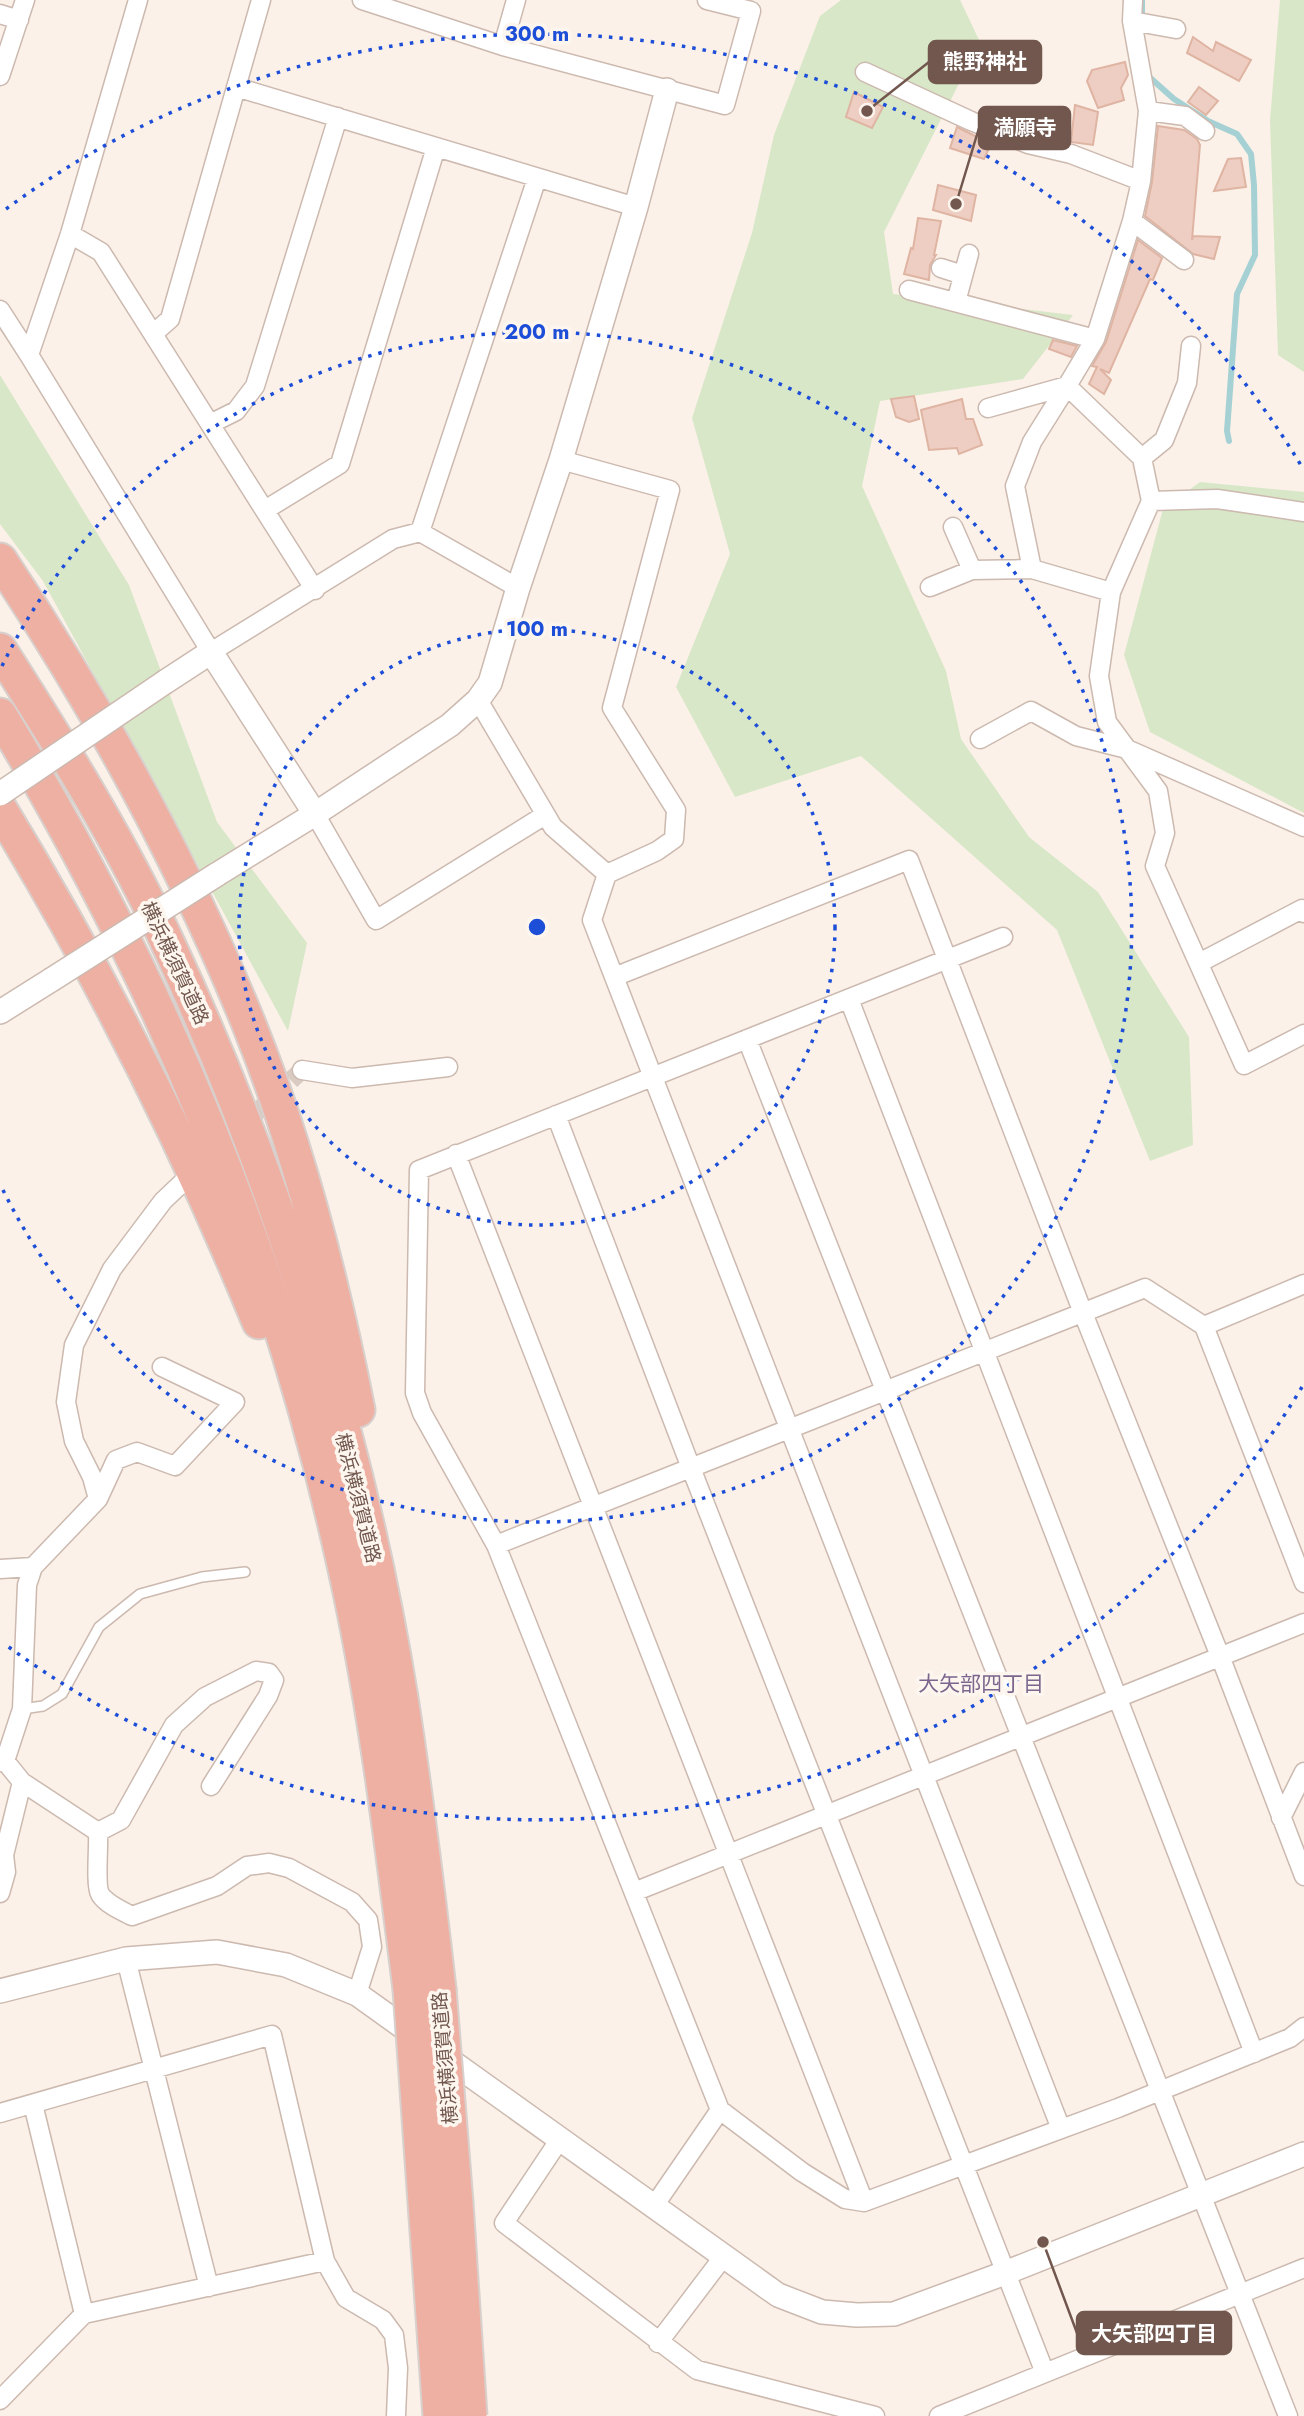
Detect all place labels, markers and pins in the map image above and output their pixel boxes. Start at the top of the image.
callout: 熊野神社 [929,41,1041,83]
callout: 満願寺 [979,107,1070,149]
centre of rings [525,915,549,939]
callout: 大矢部四丁目 [1077,2312,1231,2354]

